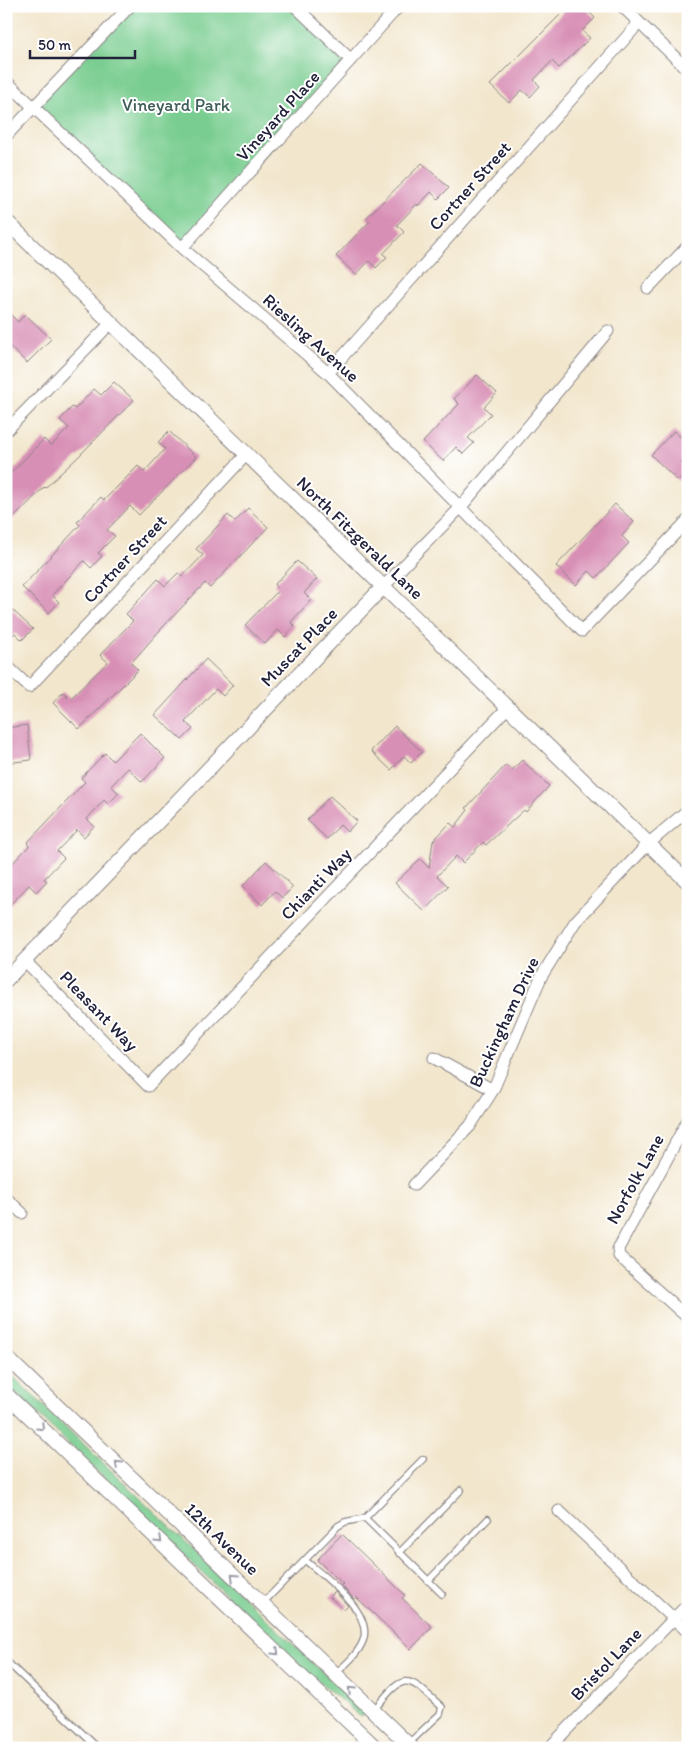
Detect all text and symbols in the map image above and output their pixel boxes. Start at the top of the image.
scale bar [30,28,135,60]
text: 50 m [38,36,71,54]
street label: Vineyard Place [231,66,325,166]
park label: Vineyard Park [122,94,231,116]
street label: Cortner Street [424,137,516,235]
street label: Riesling Avenue [258,289,364,387]
street label: North Fitzgerald Lane [292,472,428,604]
street label: Cortner Street [79,510,172,608]
street label: Muscat Place [256,603,342,691]
street label: Chianti Way [276,843,356,925]
street label: Buckingham Drive [464,953,544,1091]
street label: Pleasant Way [55,966,143,1056]
street label: Norfolk Lane [601,1130,669,1228]
one-way arrow [36,1421,45,1430]
one-way arrow [114,1461,123,1470]
street label: 12th Avenue [180,1498,264,1580]
one-way arrow [153,1534,162,1543]
one-way arrow [231,1574,240,1583]
street label: Bristol Lane [566,1623,646,1705]
one-way arrow [271,1646,280,1655]
one-way arrow [348,1687,357,1696]

